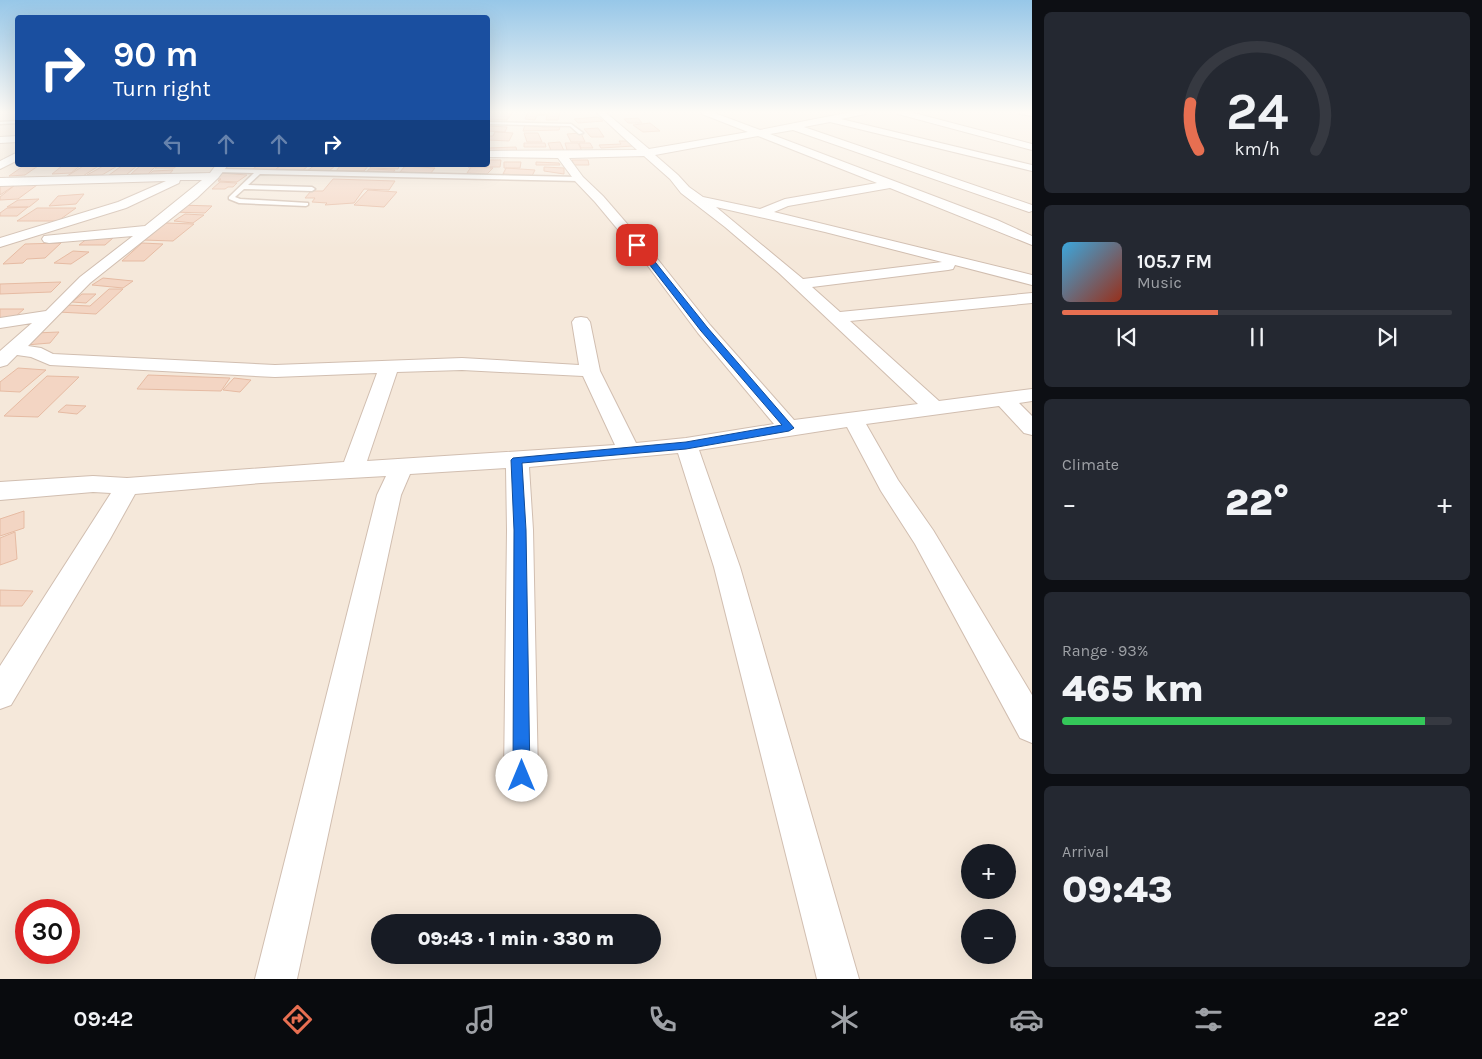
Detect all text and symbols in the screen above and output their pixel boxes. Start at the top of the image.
text: 90 m [113,34,199,75]
icon: right [30,35,95,100]
text: Turn right [113,76,211,102]
text: 24 [1226,81,1288,142]
icon: left [159,130,187,158]
icon: ahead [212,130,240,158]
icon: ahead [265,130,293,158]
icon: right [318,130,346,158]
text: km/h [1234,139,1280,160]
pin [616,224,658,266]
icon: arrive [623,231,651,259]
text: 105.7 FM [1137,251,1212,273]
text: Music [1137,273,1182,292]
icon: previous [1113,323,1141,351]
icon: pause [1243,323,1271,351]
icon: next [1373,323,1401,351]
text: Climate [1062,455,1119,474]
text: 22° [1225,480,1289,525]
text: − [1062,487,1077,520]
text: + [1437,487,1452,520]
text: Range · 93% [1062,641,1148,660]
text: 465 km [1062,666,1204,711]
position arrow [495,749,547,801]
text: Arrival [1062,842,1109,861]
map controls [961,844,1016,964]
button: + [961,844,1016,899]
text: 09:43 [1062,867,1173,912]
speed limit sign: 30 [15,899,80,964]
button: − [961,909,1016,964]
text: 09:43 · 1 min · 330 m [418,928,614,950]
icon: directions [280,1002,315,1037]
icon: music [463,1002,498,1037]
icon: phone [645,1002,680,1037]
icon: climate [827,1002,862,1037]
icon: car [1009,1002,1044,1037]
icon: filters [1191,1002,1226,1037]
text: 09:42 [74,1006,133,1032]
text: 22° [1373,1006,1408,1032]

